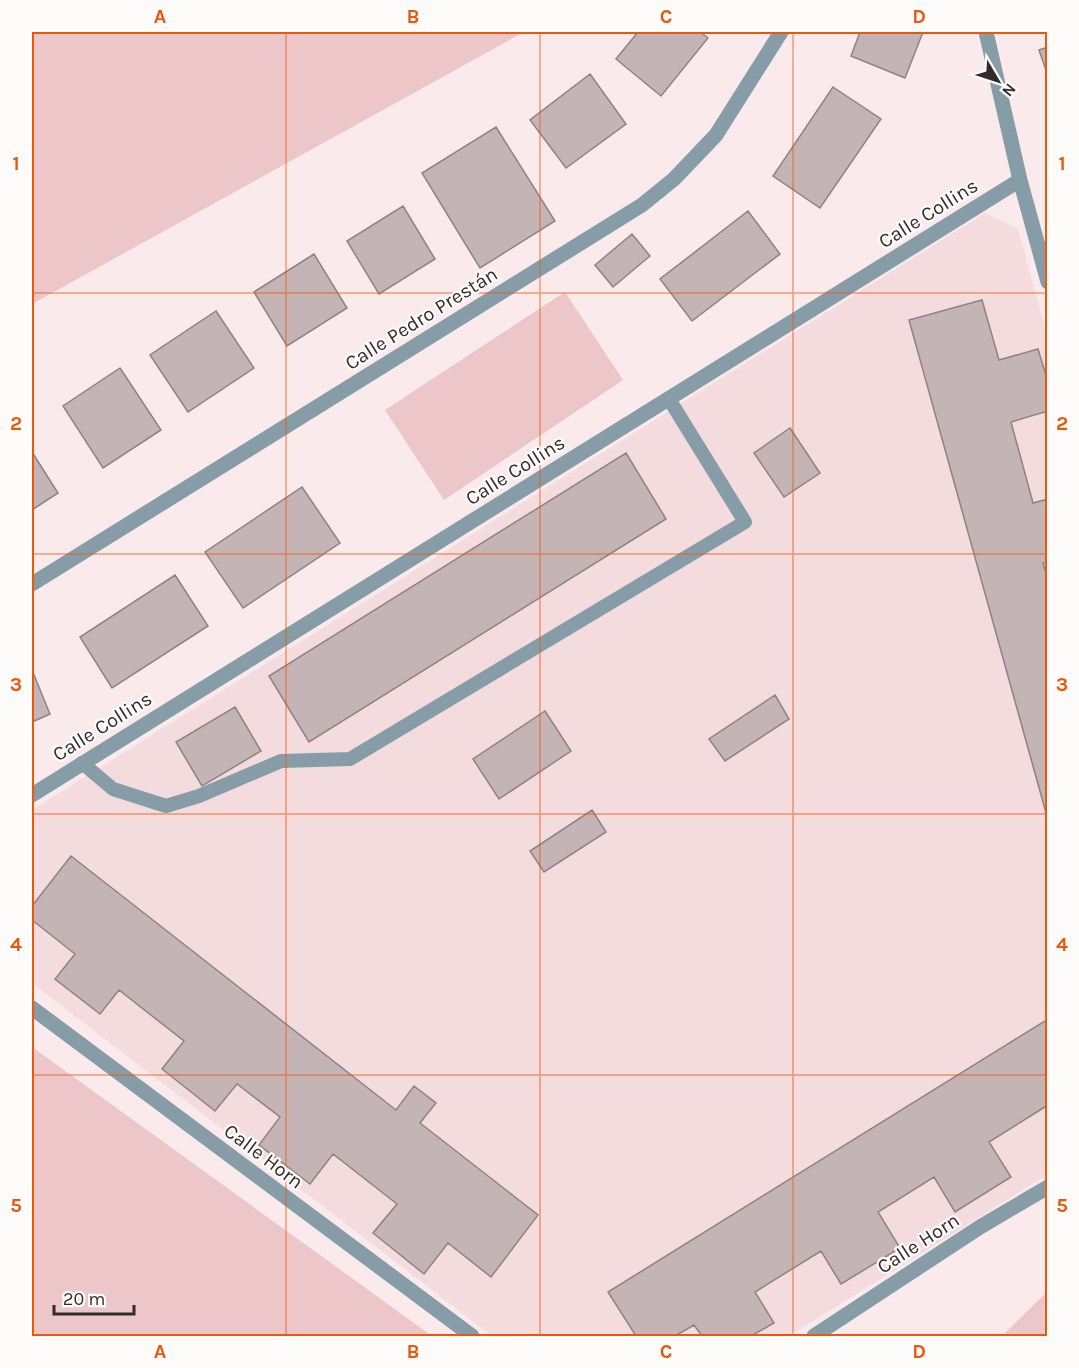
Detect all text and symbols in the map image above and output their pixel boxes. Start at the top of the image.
text: A [154,5,167,28]
text: B [407,5,419,28]
text: C [660,5,672,28]
text: D [912,5,926,28]
north arrow [968,51,1028,111]
text: N [998,80,1020,101]
text: 1 [12,152,20,175]
text: 1 [1058,152,1066,175]
street label: Calle Collins [875,174,982,253]
street label: Calle Pedro Prestán [341,262,502,375]
text: 2 [10,412,22,435]
text: 2 [1056,412,1068,435]
street label: Calle Collins [462,431,569,510]
text: 3 [10,673,22,696]
text: 3 [1056,673,1068,696]
street label: Calle Collins [49,687,156,766]
text: 4 [10,933,22,956]
text: 4 [1056,933,1068,956]
street label: Calle Horn [220,1119,308,1194]
text: 5 [10,1194,22,1217]
text: 5 [1056,1194,1068,1217]
street label: Calle Horn [873,1208,964,1278]
scale bar [54,1278,134,1316]
text: 20 m [63,1288,105,1310]
text: A [154,1340,167,1363]
text: B [407,1340,419,1363]
text: C [660,1340,672,1363]
text: D [912,1340,926,1363]

